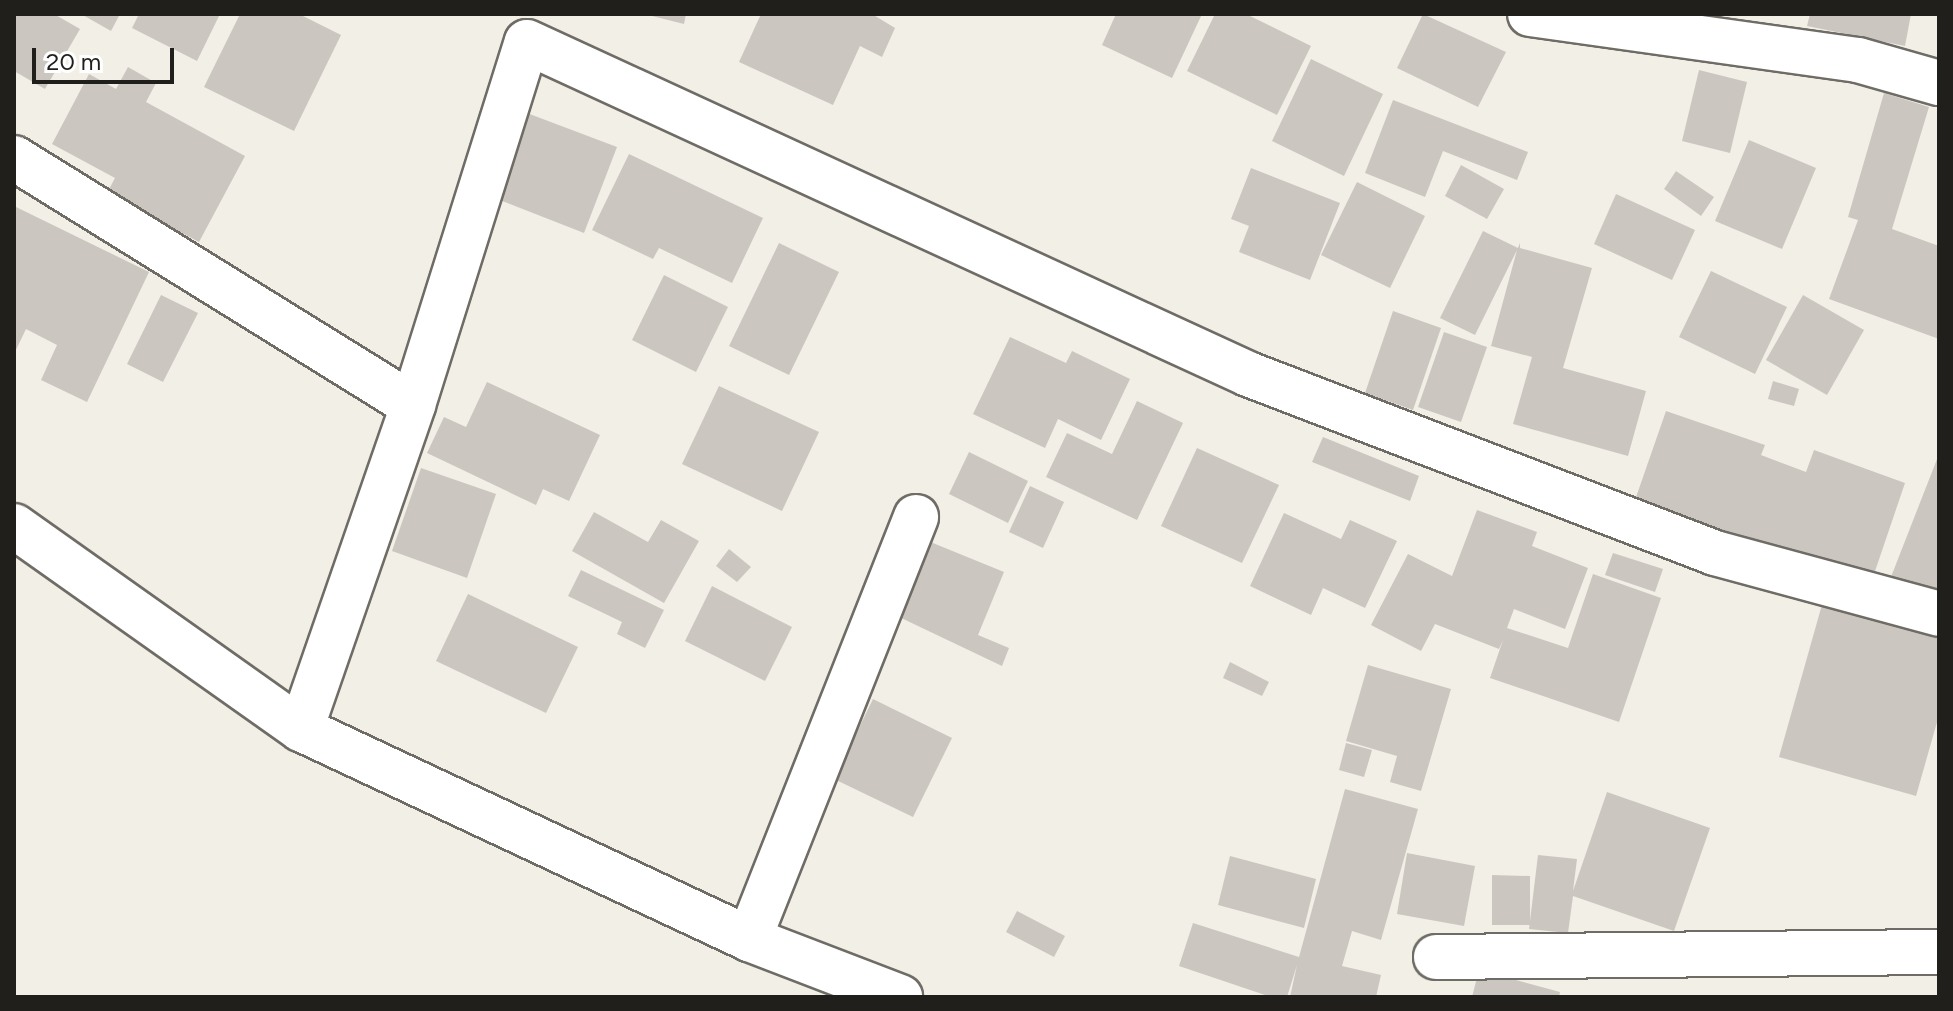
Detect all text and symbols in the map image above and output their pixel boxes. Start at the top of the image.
scale bar [36,32,178,82]
text: 20 m [46,47,101,76]

